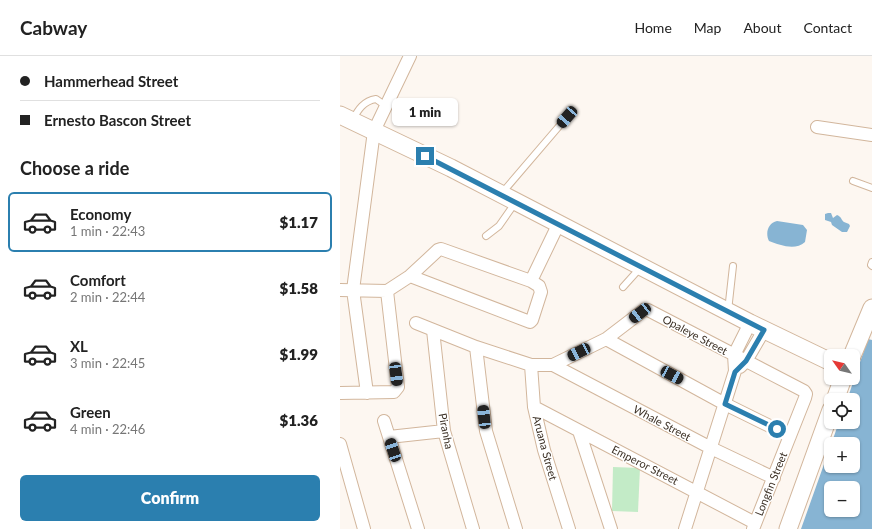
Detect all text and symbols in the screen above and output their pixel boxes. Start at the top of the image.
text: Cabway [20,16,87,39]
text: Home [634,19,672,36]
text: Map [694,19,721,36]
text: About [743,19,781,36]
text: Contact [803,19,852,36]
text: Hammerhead Street [44,72,178,90]
callout: 1 min [392,98,458,126]
text: 1 min [409,104,441,120]
car [555,104,579,130]
text: Ernesto Bascon Street [44,111,191,129]
route end [416,147,434,165]
text: Choose a ride [20,157,129,179]
icon: car [22,204,58,240]
text: Economy [70,205,131,223]
text: $1.17 [280,213,318,231]
text: 1 min · 22:43 [70,223,145,239]
icon: car [22,270,58,306]
text: Comfort [70,271,126,289]
text: $1.58 [280,279,318,297]
text: 2 min · 22:44 [70,289,145,305]
car [627,301,653,325]
street label: Opaleye Street [661,312,730,357]
icon: car [22,336,58,372]
text: XL [70,337,88,355]
car [566,341,592,363]
text: $1.99 [280,345,318,363]
north arrow [824,349,860,385]
map controls [824,349,860,517]
text: 3 min · 22:45 [70,355,145,371]
car [389,361,403,387]
car [659,364,685,386]
button: locate [824,393,860,429]
icon: car [22,402,58,438]
street label: Whale Street [631,402,693,443]
text: Green [70,403,111,421]
car [477,404,491,430]
text: $1.36 [280,411,318,429]
street label: Piranha [437,412,456,450]
street label: Aruana Street [531,414,560,482]
route start [768,420,786,438]
text: 4 min · 22:46 [70,421,145,437]
car [384,437,402,463]
button: + [824,437,860,473]
street label: Emperor Street [610,442,681,487]
street label: Longfin Street [752,450,789,518]
button: Confirm [20,475,320,521]
button: − [824,481,860,517]

